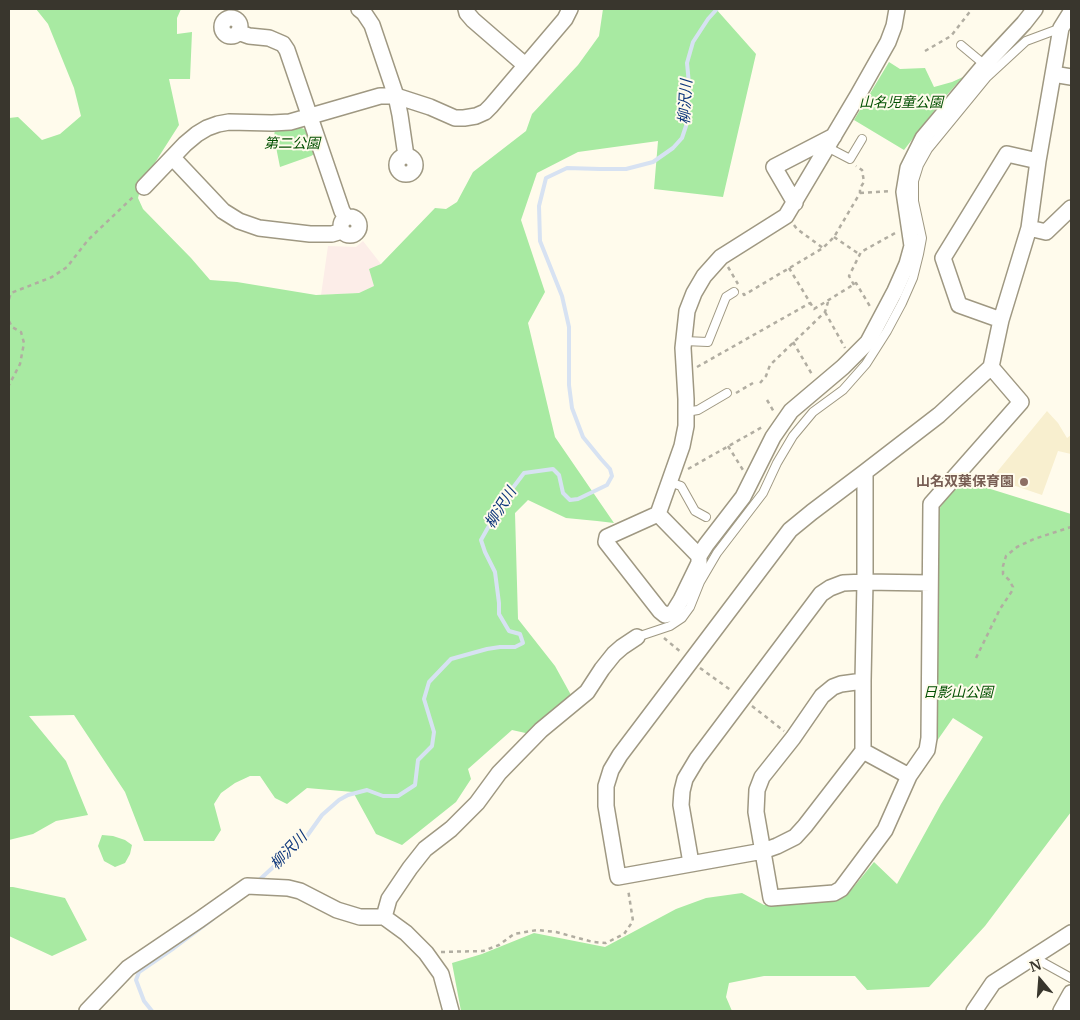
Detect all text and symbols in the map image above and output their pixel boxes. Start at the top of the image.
water label: 柳沢川 [676,79,696,125]
park label: 山名児童公園 [859,95,943,111]
park label: 第二公園 [264,136,320,152]
place label: 山名双葉保育園 [916,474,1014,490]
marker: 山名双葉保育園 [1018,476,1030,488]
water label: 柳沢川 [481,484,521,532]
park label: 日影山公園 [923,685,993,701]
water label: 柳沢川 [267,829,311,873]
north arrow [1015,955,1065,1005]
text: N [1027,955,1043,976]

